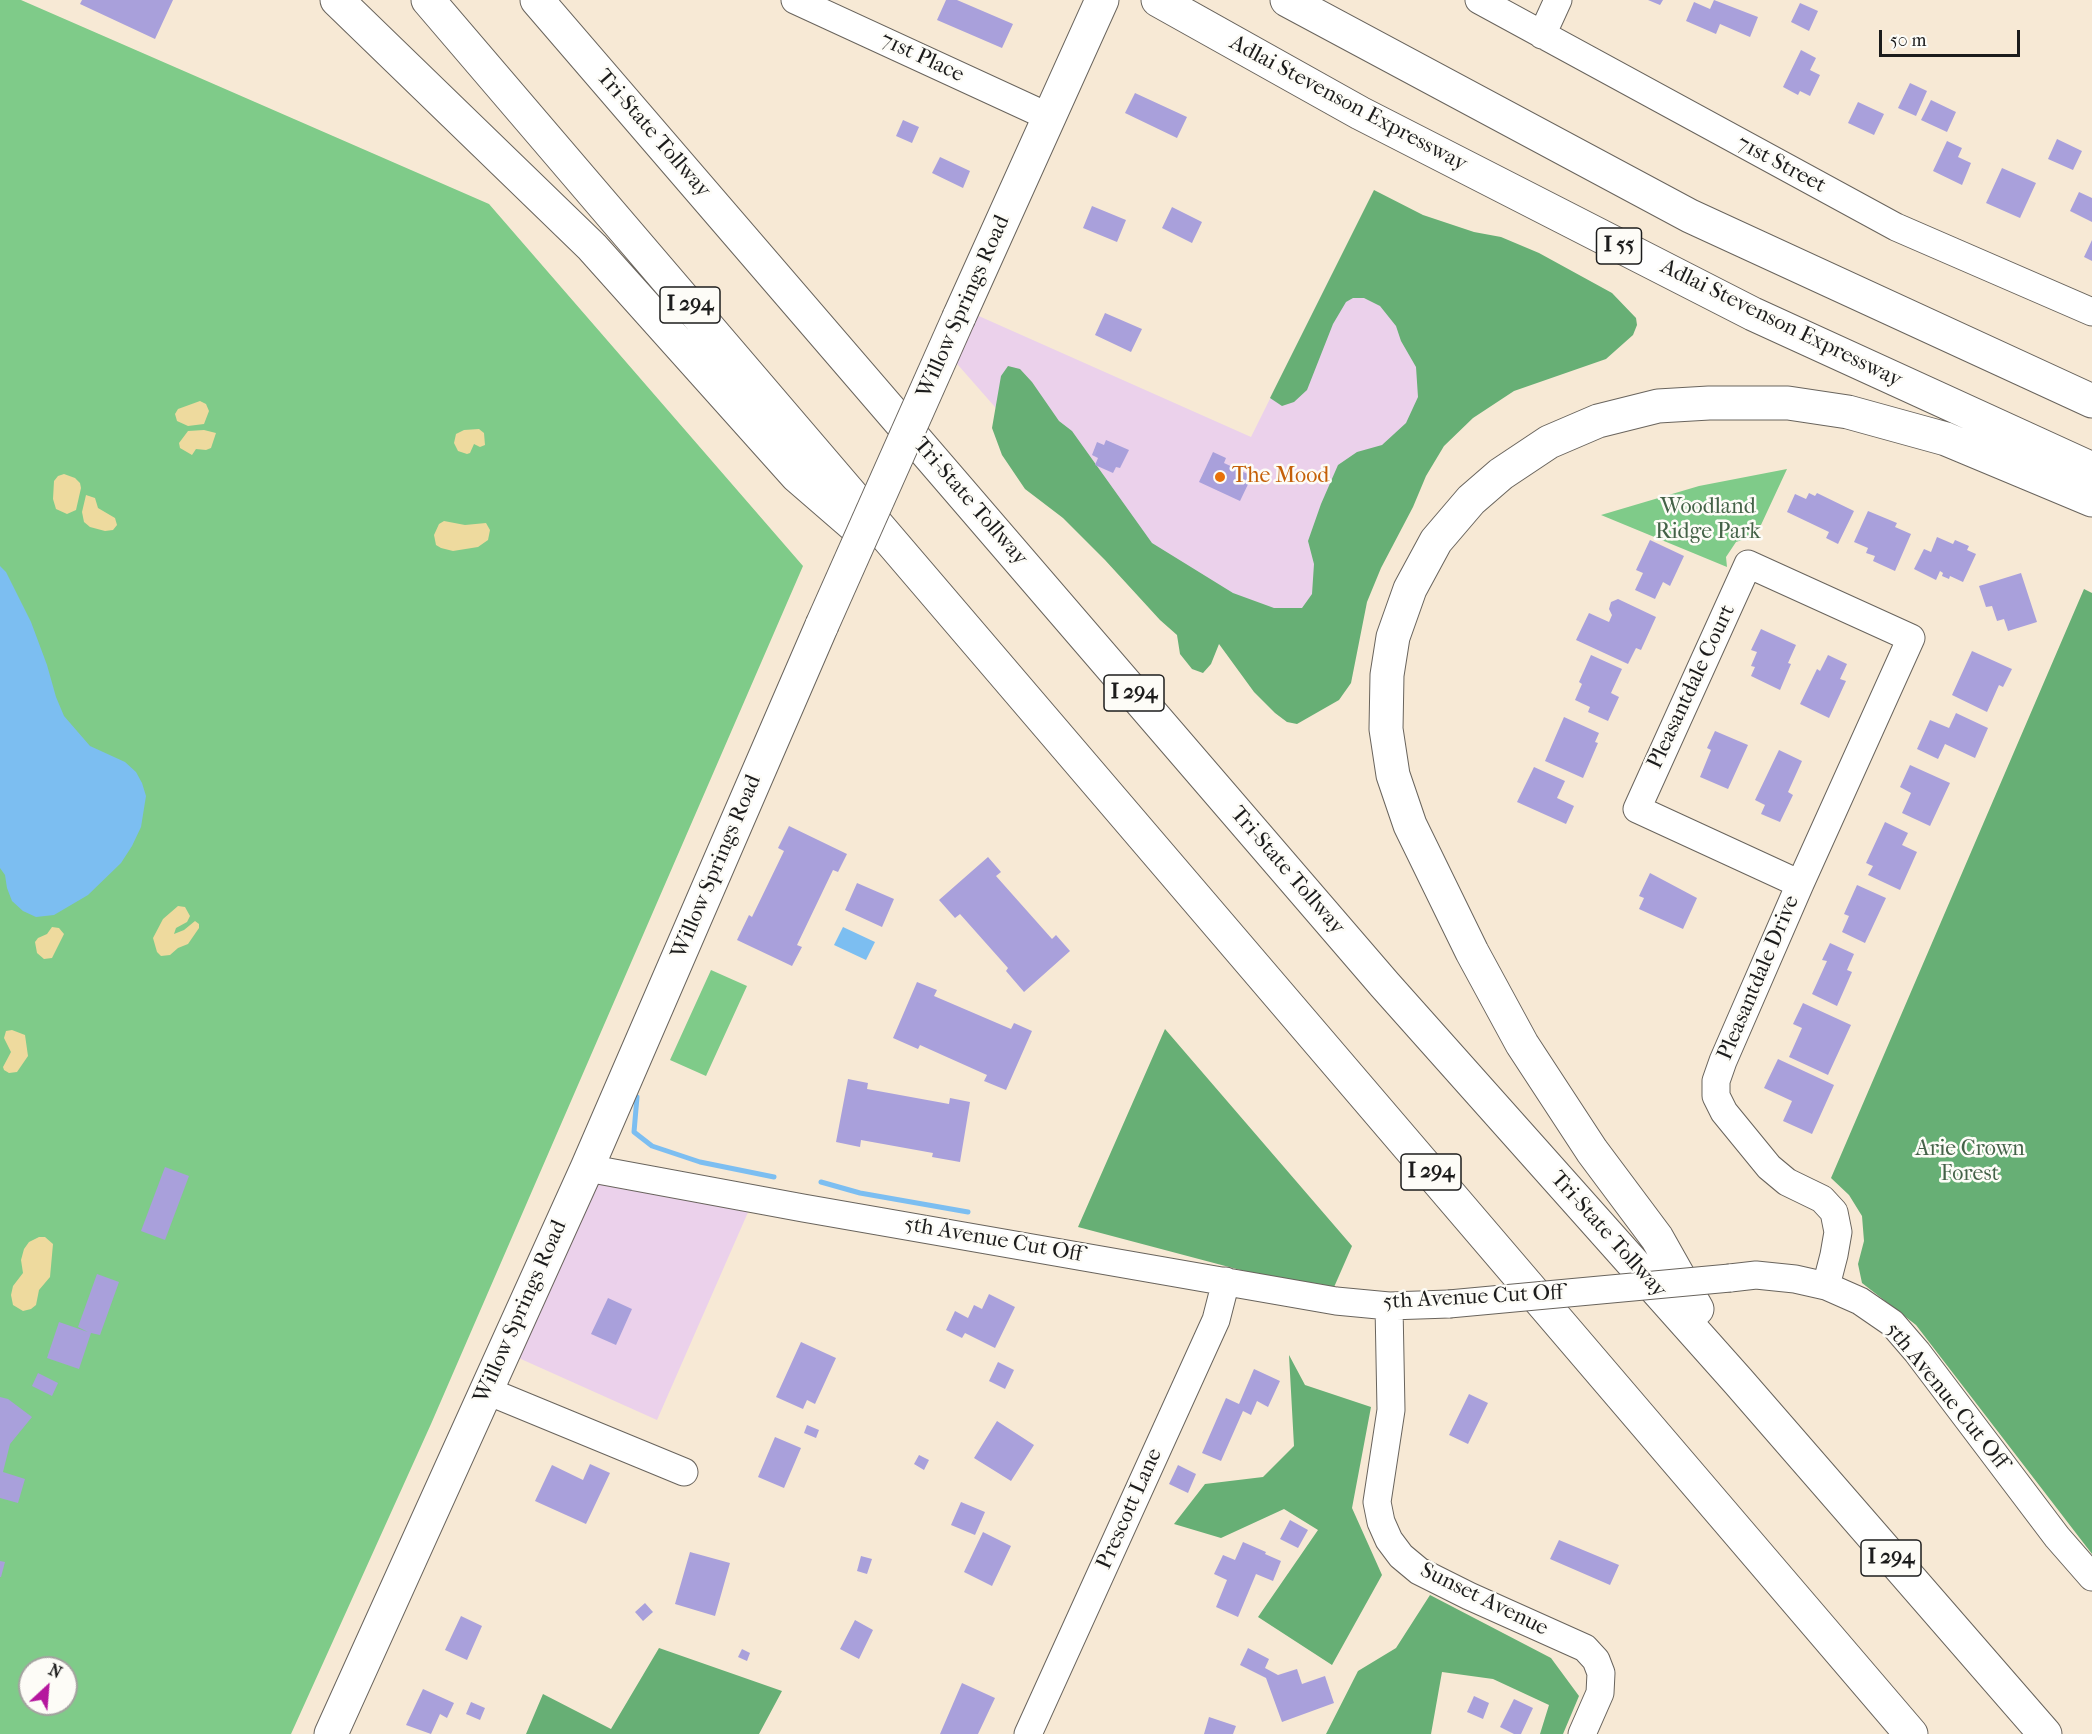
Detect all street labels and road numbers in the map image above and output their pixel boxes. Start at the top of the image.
street label: 71st Place [876,27,968,89]
street label: Adlai Stevenson Expressway [1225,30,1471,178]
street label: Tri-State Tollway [590,65,716,203]
street label: 71st Street [1732,131,1830,199]
street label: Willow Springs Road [912,212,1016,402]
road number: I 55 [1596,228,1642,264]
street label: Adlai Stevenson Expressway [1656,254,1906,394]
road number: I 294 [660,287,720,323]
street label: Tri-State Tollway [907,433,1033,571]
street label: Pleasantdale Court [1642,601,1742,773]
road number: I 294 [1104,675,1164,711]
street label: Willow Springs Road [666,771,768,963]
street label: Tri-State Tollway [1224,802,1350,940]
street label: Pleasantdale Drive [1712,892,1806,1064]
road number: I 294 [1401,1154,1461,1190]
street label: Tri-State Tollway [1544,1166,1672,1304]
street label: 5th Avenue Cut Off [902,1211,1084,1269]
street label: Willow Springs Road [469,1217,573,1407]
street label: 5th Avenue Cut Off [1382,1280,1564,1316]
street label: 5th Avenue Cut Off [1879,1318,2013,1474]
street label: Prescott Lane [1092,1444,1168,1574]
road number: I 294 [1861,1540,1921,1576]
street label: Sunset Avenue [1416,1558,1552,1642]

